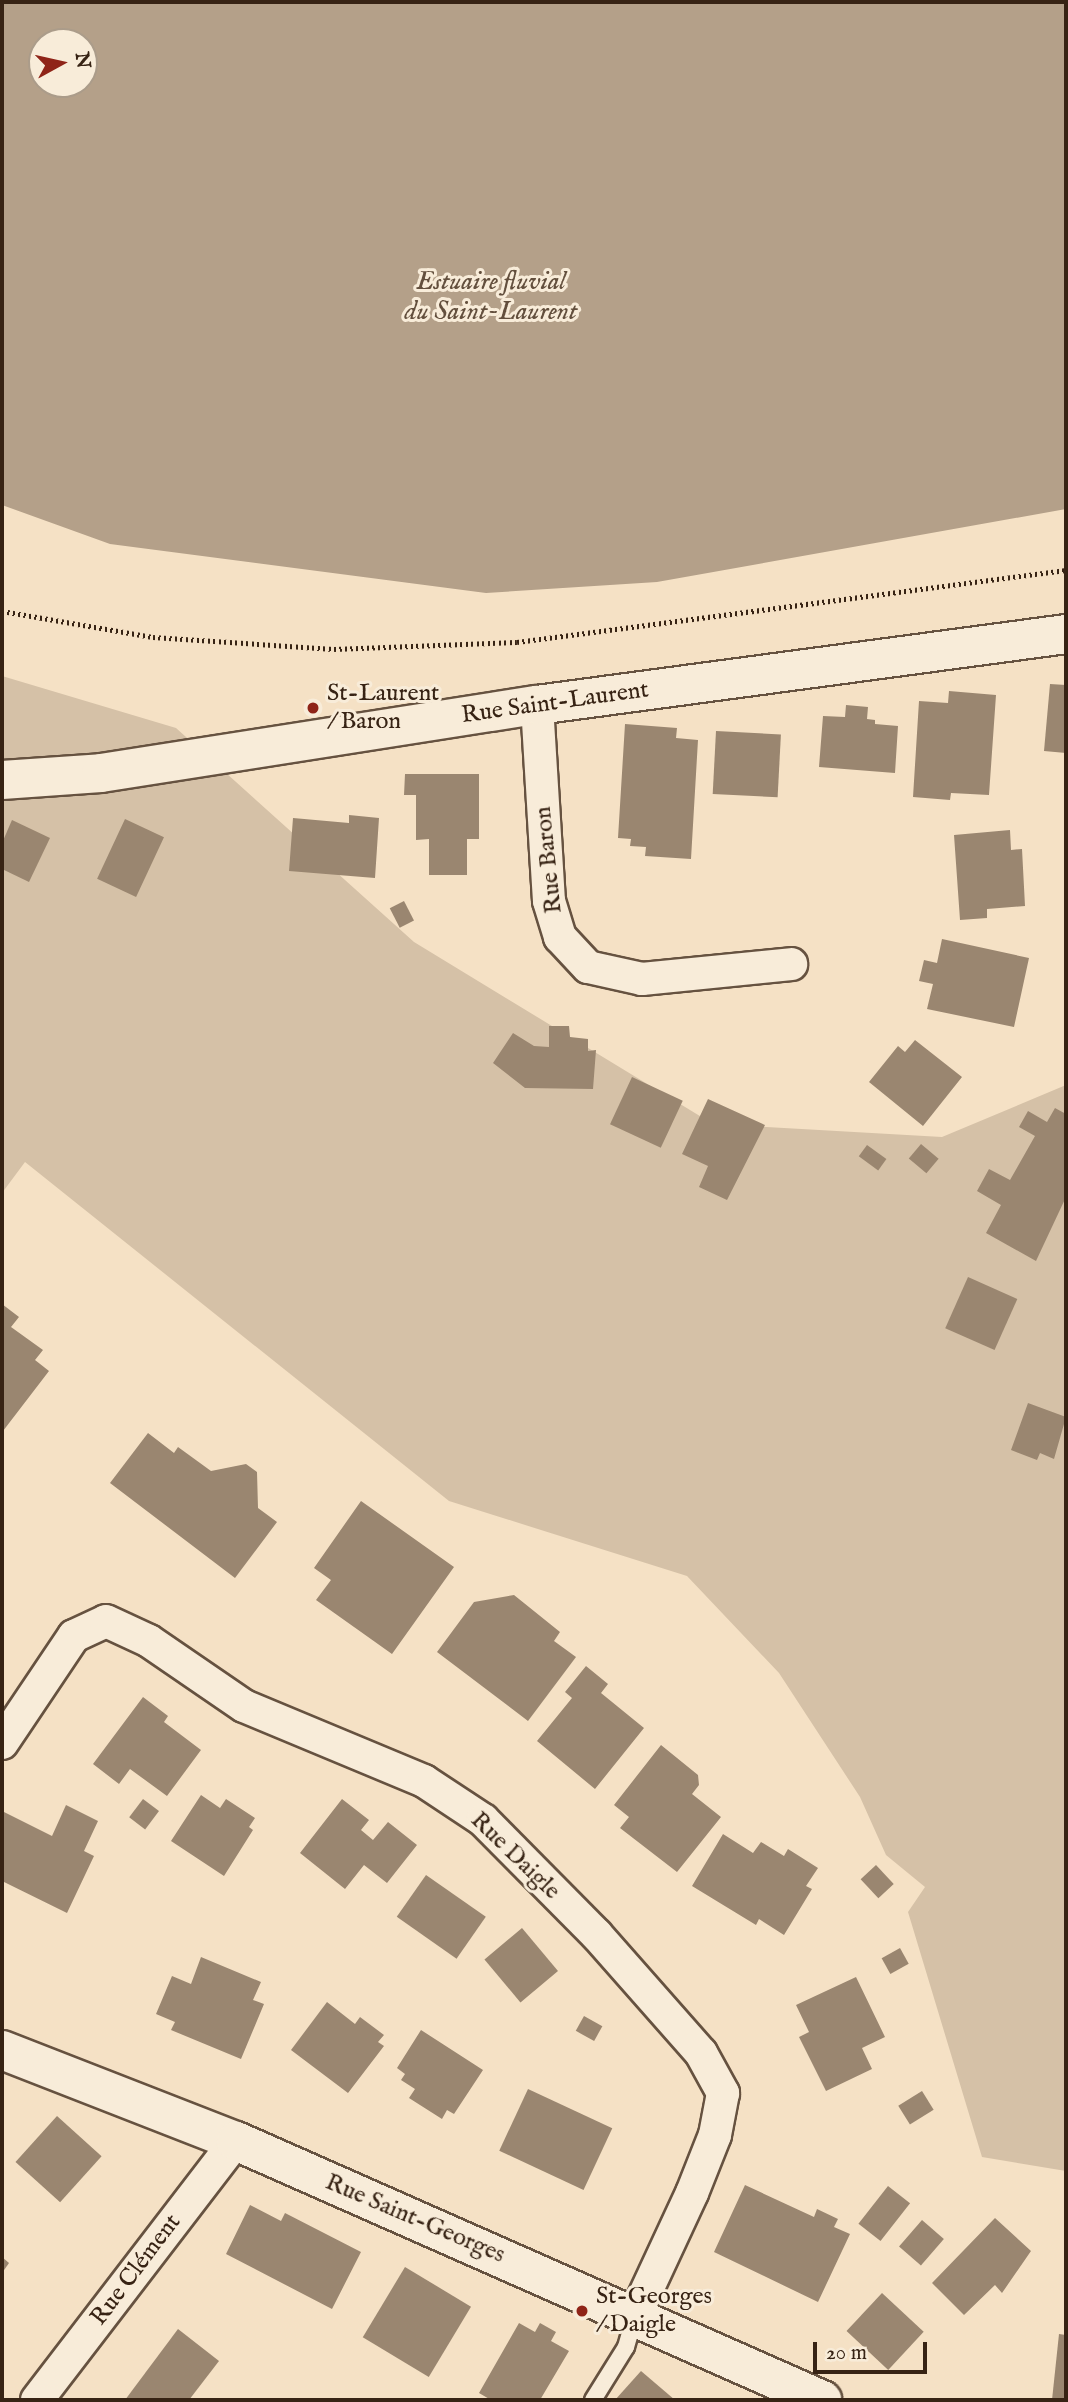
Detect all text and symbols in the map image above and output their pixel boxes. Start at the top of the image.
north arrow [28,28,98,98]
text: N [69,51,95,70]
water label: Estuaire fluvial du Saint-Laurent [405,266,577,328]
street label: Rue Saint-Laurent [460,676,650,730]
place label: St-Laurent / Baron [327,680,439,736]
marker: St-Laurent / Baron [305,700,321,716]
street label: Rue Baron [529,805,569,915]
street label: Rue Daigle [464,1806,566,1906]
street label: Rue Saint-Georges [321,2168,509,2270]
street label: Rue Clément [85,2209,187,2331]
place label: St-Georges / Daigle [596,2283,712,2339]
marker: St-Georges / Daigle [574,2303,590,2319]
scale bar [816,2328,930,2372]
text: 20 m [826,2340,867,2367]

